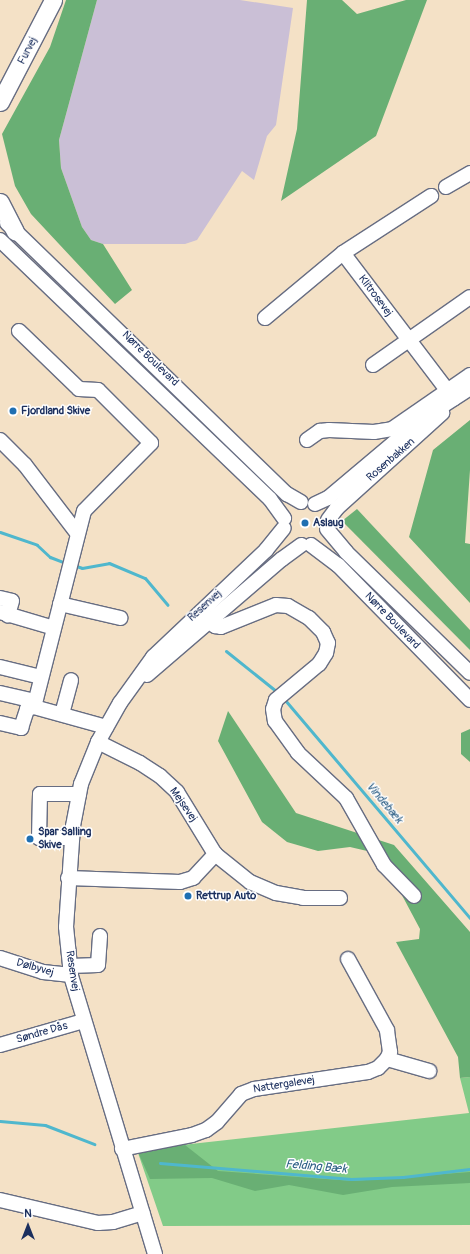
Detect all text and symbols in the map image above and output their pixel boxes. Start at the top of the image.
street label: Furvej [15,35,41,67]
street label: Klitrosevej [355,273,395,319]
street label: Nørre Boulevard [119,329,181,389]
place label: Fjordland Skive [21,404,90,418]
marker: Fjordland Skive [8,406,18,416]
street label: Rosenbakken [364,435,418,485]
place label: Aslaug [313,516,344,530]
marker: Aslaug [300,518,310,528]
street label: Resenvej [185,587,225,625]
street label: Nørre Boulevard [362,590,422,652]
water label: Vindebæk [363,779,405,827]
street label: Mejsevej [166,785,200,825]
place label: Spar Salling Skive [38,826,91,852]
marker: Spar Salling Skive [25,834,35,844]
place label: Rettrup Auto [196,889,256,903]
marker: Rettrup Auto [183,891,193,901]
street label: Resenvej [62,950,82,992]
street label: Dølbyvej [15,956,55,980]
street label: Søndre Dås [15,1019,69,1047]
street label: Nattergalevej [252,1074,316,1096]
water label: Felding Bæk [285,1157,347,1177]
north arrow [8,1206,48,1246]
text: N [24,1207,32,1220]

